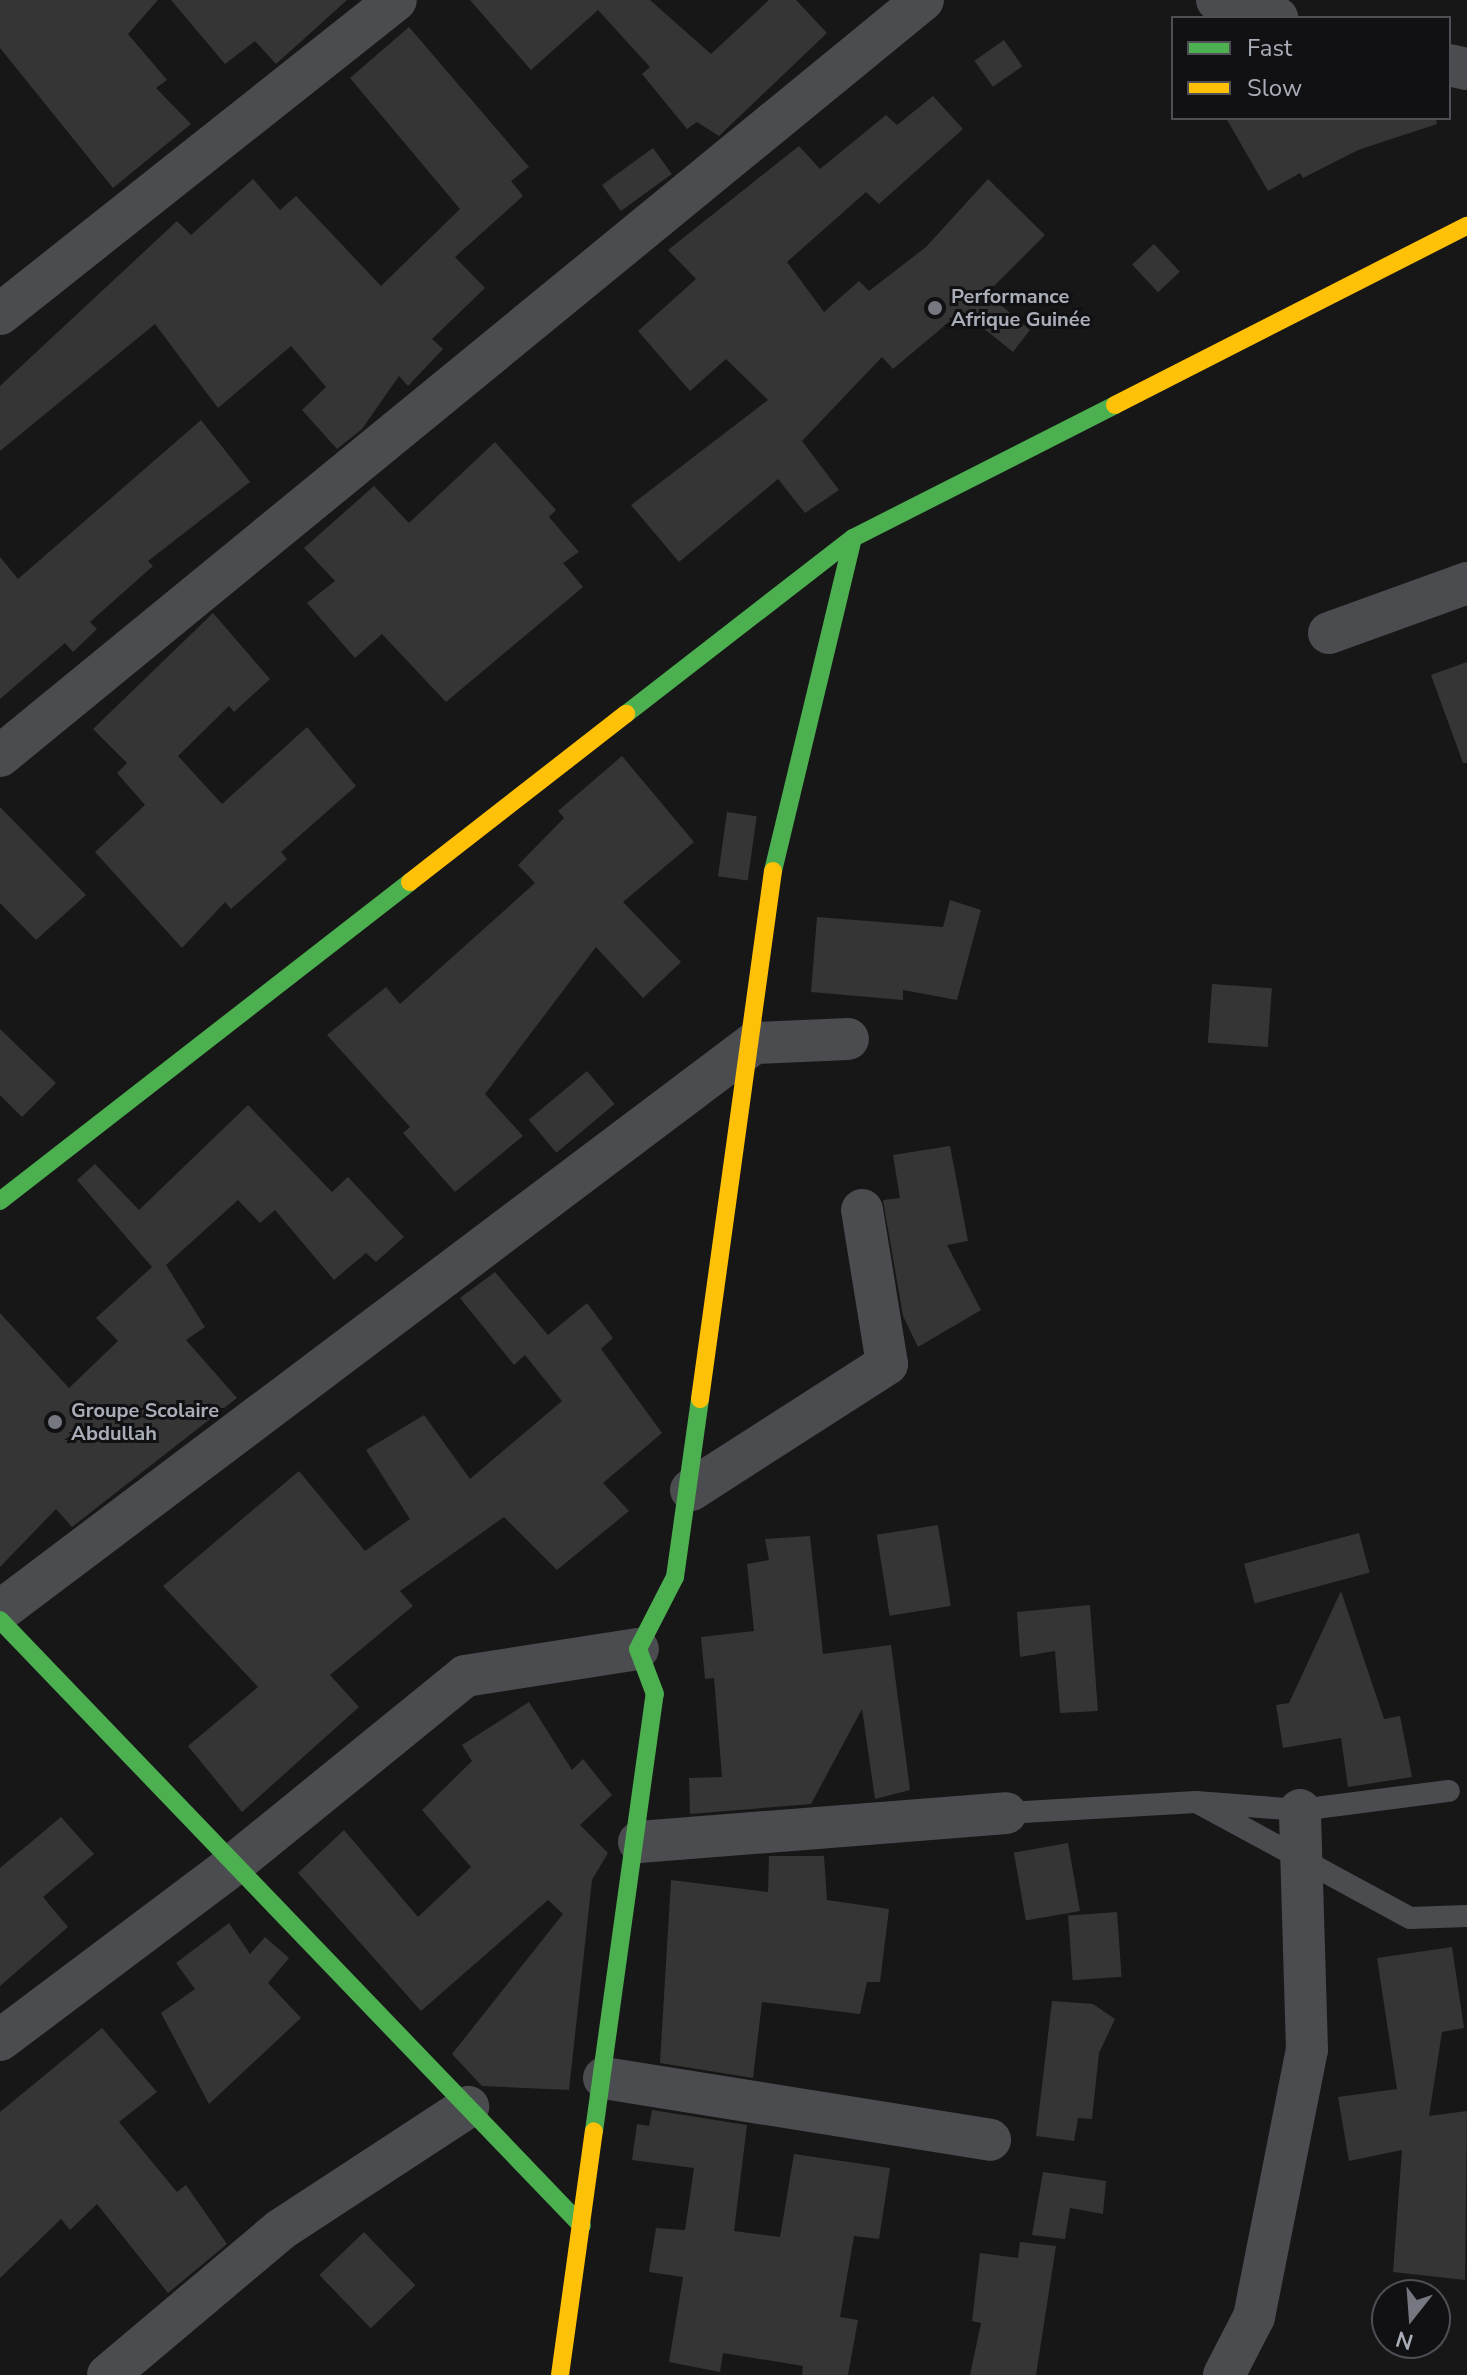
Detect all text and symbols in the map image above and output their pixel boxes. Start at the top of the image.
legend [1171,16,1451,120]
text: Fast [1247,32,1292,64]
text: Slow [1247,72,1302,104]
place label: Performance Afrique Guinée [951,284,1090,331]
marker: Performance Afrique Guinée [926,299,944,317]
place label: Groupe Scolaire Abdullah [71,1398,219,1445]
marker: Groupe Scolaire Abdullah [46,1413,64,1431]
north arrow [1371,2279,1451,2359]
text: N [1392,2323,1417,2357]

